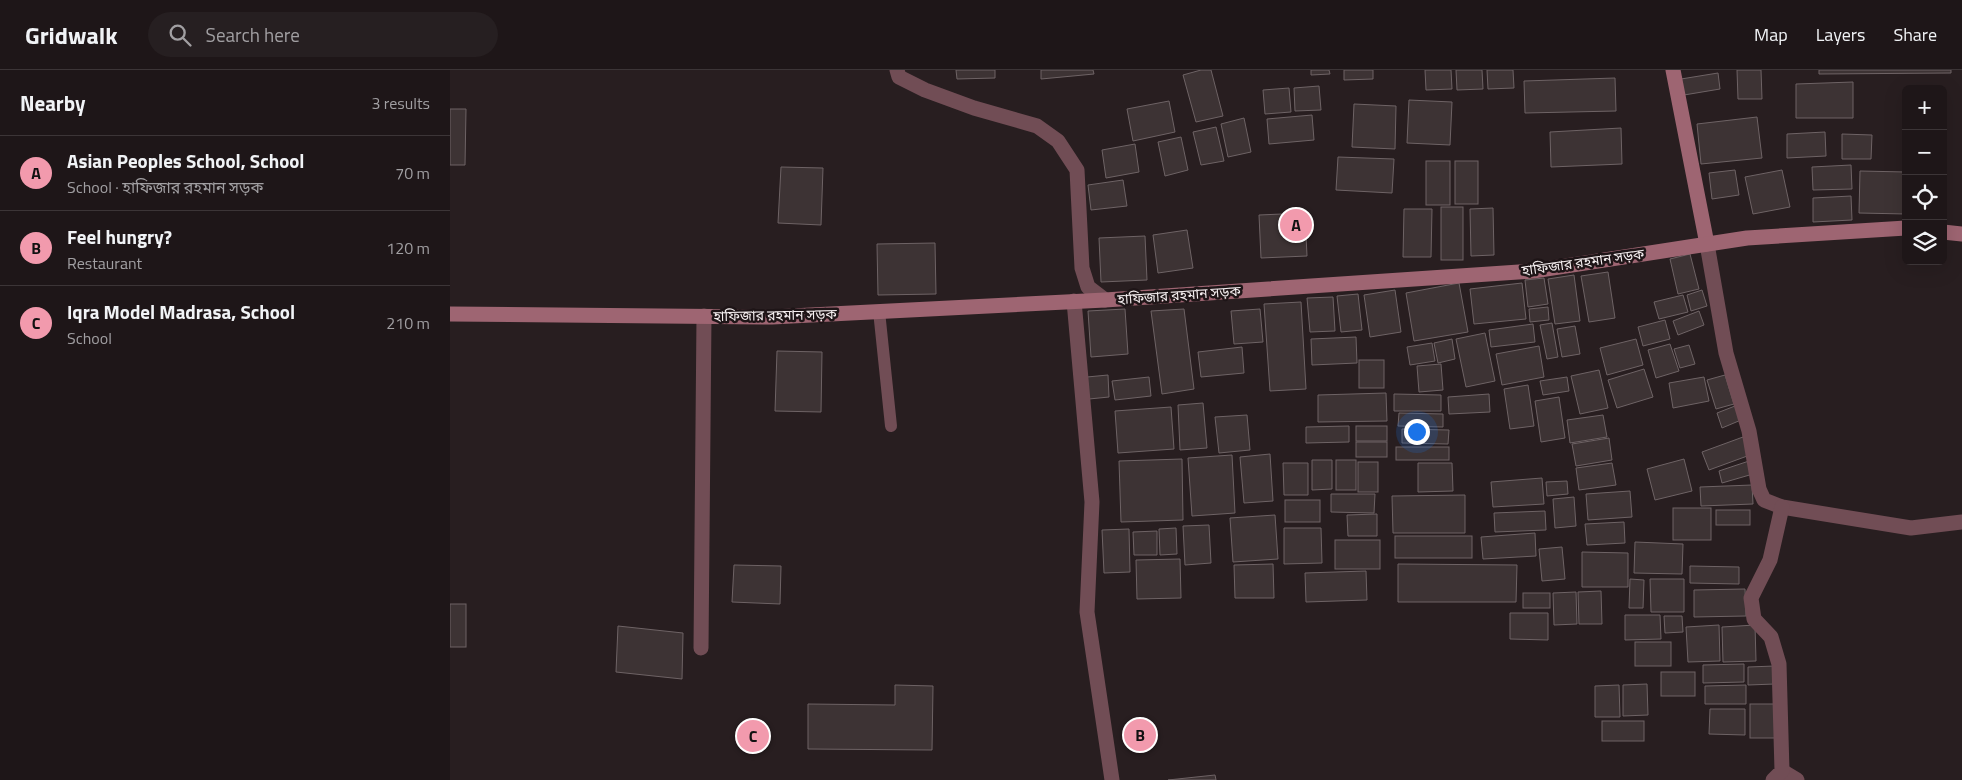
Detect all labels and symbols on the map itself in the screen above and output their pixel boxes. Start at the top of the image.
pin: A [1280,206,1312,244]
street label: হাফিজার রহমান সড়ক [1519,242,1646,281]
street label: হাফিজার রহমান সড়ক [1116,280,1242,309]
street label: হাফিজার রহমান সড়ক [712,303,838,326]
your location [1404,419,1430,445]
pin: B [1124,716,1156,754]
pin: C [737,717,769,755]

